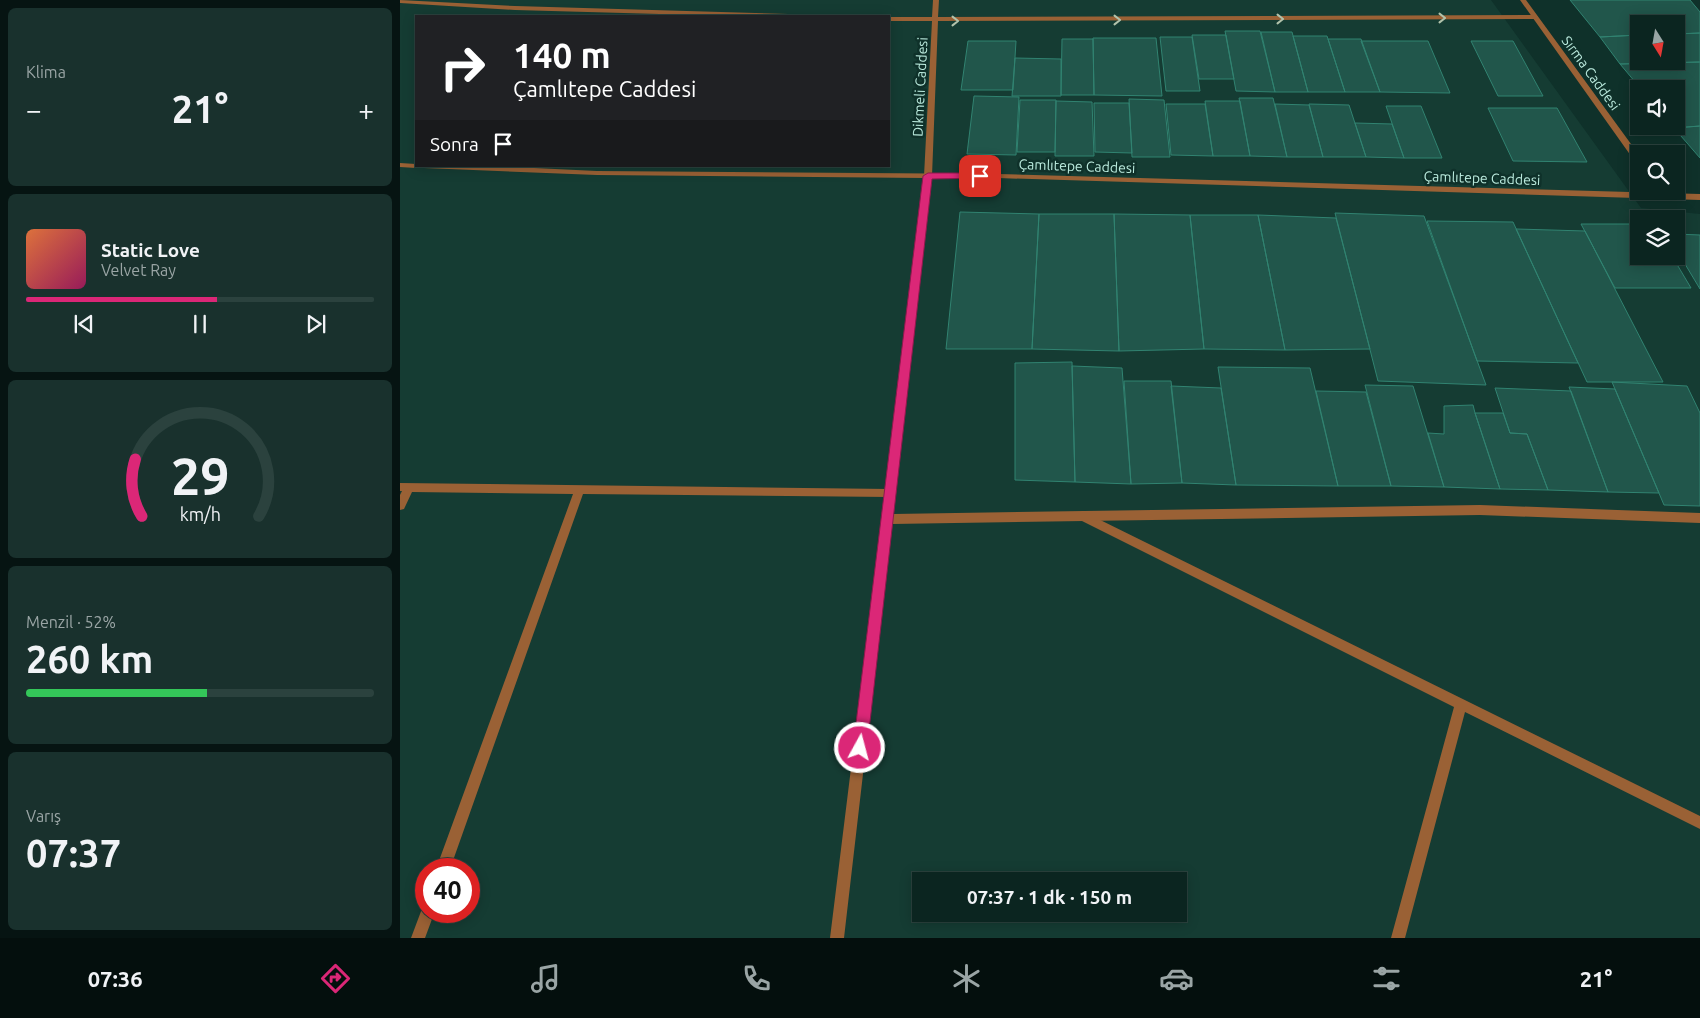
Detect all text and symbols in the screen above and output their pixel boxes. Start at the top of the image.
one-way arrow [1439,12,1447,23]
one-way arrow [1276,14,1284,24]
one-way arrow [1114,15,1122,25]
north arrow [1630,15,1685,70]
map controls [1630,15,1685,265]
one-way arrow [952,16,959,26]
street label: Sırma Caddesi [1559,33,1623,113]
icon: right [430,35,495,100]
text: 140 m [513,35,611,75]
street label: Dikmeli Caddesi [909,37,931,137]
text: Klima [26,63,66,81]
text: Çamlıtepe Caddesi [513,76,696,101]
button: sound [1630,80,1685,135]
text: 21° [172,88,228,130]
text: − [26,94,42,125]
text: + [358,94,374,125]
icon: arrive [489,130,517,158]
text: Sonra [430,133,479,155]
button: search [1630,145,1685,200]
pin [959,155,1001,197]
street label: Çamlıtepe Caddesi [1018,156,1136,176]
icon: arrive [966,162,994,190]
street label: Çamlıtepe Caddesi [1423,168,1541,188]
button: layers [1630,210,1685,265]
text: Static Love [101,239,200,261]
text: Velvet Ray [101,261,176,279]
icon: previous [70,310,98,338]
icon: pause [186,310,214,338]
icon: next [302,310,330,338]
text: 29 [171,447,229,505]
text: km/h [179,504,221,524]
text: Menzil · 52% [26,613,116,631]
text: 260 km [26,638,153,680]
position arrow [833,721,885,773]
text: Varış [26,807,61,825]
text: 07:37 [26,832,121,874]
speed limit sign: 40 [415,858,480,923]
text: 07:37 · 1 dk · 150 m [967,886,1132,908]
icon: directions [318,961,353,996]
icon: music [528,961,563,996]
icon: phone [739,961,774,996]
icon: climate [949,961,984,996]
icon: car [1159,961,1194,996]
icon: filters [1369,961,1404,996]
text: 07:36 [88,966,143,991]
text: 21° [1580,966,1612,991]

